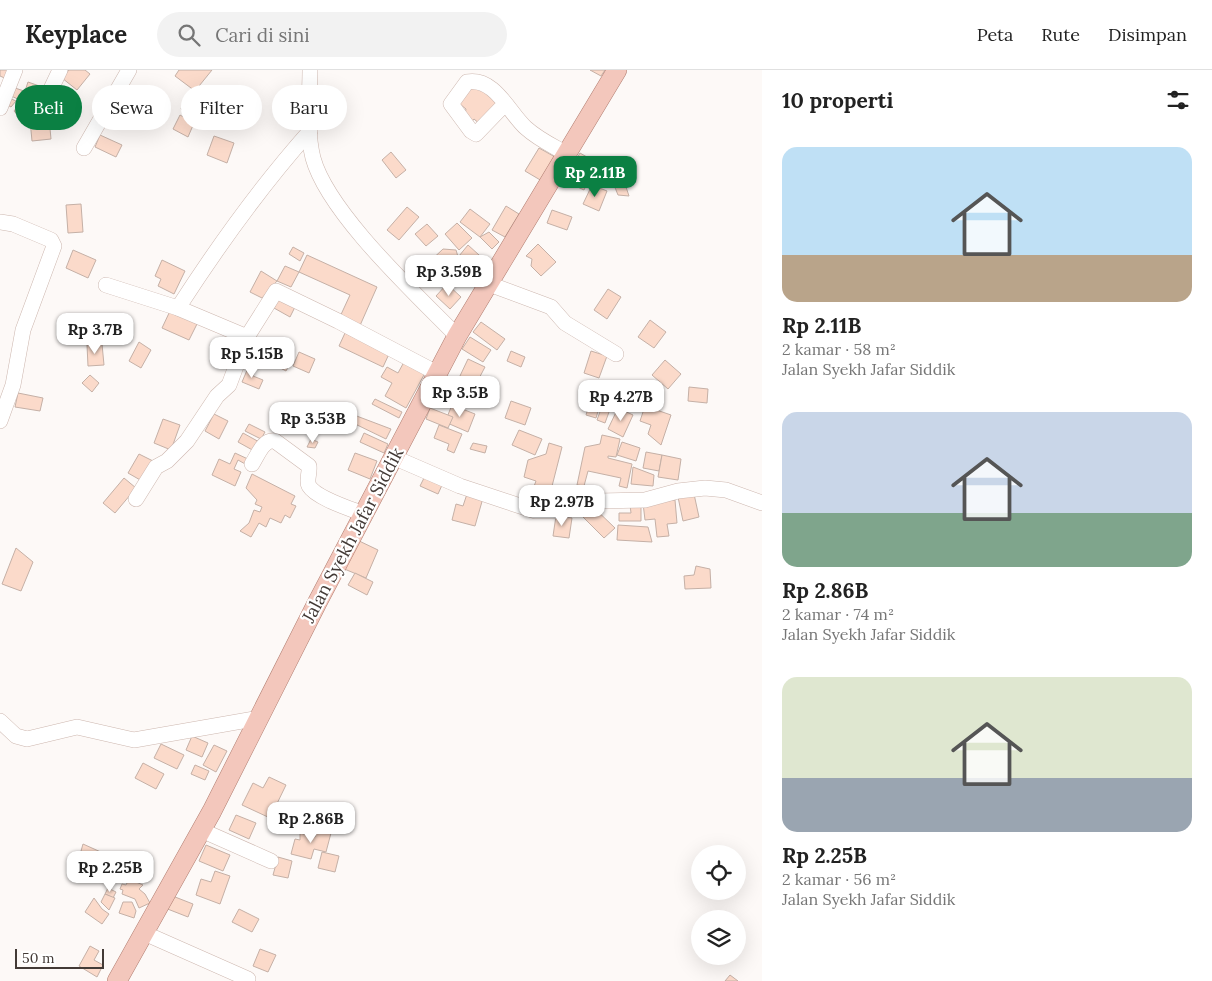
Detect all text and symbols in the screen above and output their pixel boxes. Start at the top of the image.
search box [157,12,507,57]
text: Keyplace [25,19,127,50]
icon: search [175,21,203,49]
text: Cari di sini [215,23,310,47]
text: Peta [977,23,1013,46]
text: Rute [1041,23,1080,46]
text: Disimpan [1108,23,1187,46]
chip: Beli [15,85,82,130]
chip: Sewa [92,85,171,130]
chip: Filter [181,85,262,130]
chip: Baru [272,85,347,130]
icon: filters [1164,86,1192,114]
text: 10 properti [782,87,893,114]
pin: Rp 2.11B [543,156,647,198]
text: Rp 2.11B [565,162,625,182]
icon: home [942,179,1032,269]
pin: Rp 3.59B [397,254,501,297]
text: Rp 3.59B [416,261,482,281]
pin: Rp 3.7B [49,312,141,355]
text: Rp 2.11B [782,312,861,339]
text: Rp 3.7B [67,319,123,339]
pin: Rp 5.15B [200,336,304,379]
text: 2 kamar · 58 m² [782,339,896,359]
text: Rp 5.15B [221,343,283,363]
text: Jalan Syekh Jafar Siddik [782,359,955,379]
pin: Rp 3.5B [414,376,506,418]
pin: Rp 4.27B [569,380,673,422]
text: Rp 3.5B [432,382,488,402]
text: Rp 4.27B [589,386,653,406]
pin: Rp 3.53B [261,402,365,444]
text: Rp 3.53B [280,408,346,428]
street label: Jalan Syekh Jafar Siddik [296,443,409,627]
icon: home [942,444,1032,534]
pin: Rp 2.97B [510,484,614,527]
text: Rp 2.97B [530,491,594,511]
text: Rp 2.86B [782,577,868,604]
text: 2 kamar · 74 m² [782,604,894,624]
text: Jalan Syekh Jafar Siddik [782,624,955,644]
icon: home [942,709,1032,799]
pin: Rp 2.86B [259,802,363,844]
text: Rp 2.86B [278,808,344,828]
text: Rp 2.25B [782,842,867,869]
map controls [691,845,746,965]
button: locate [691,845,746,900]
pin: Rp 2.25B [58,850,162,893]
text: Rp 2.25B [78,857,142,877]
text: 2 kamar · 56 m² [782,869,896,889]
text: Jalan Syekh Jafar Siddik [782,889,955,909]
button: layers [691,910,746,965]
scale bar [15,946,104,969]
text: 50 m [22,949,55,967]

